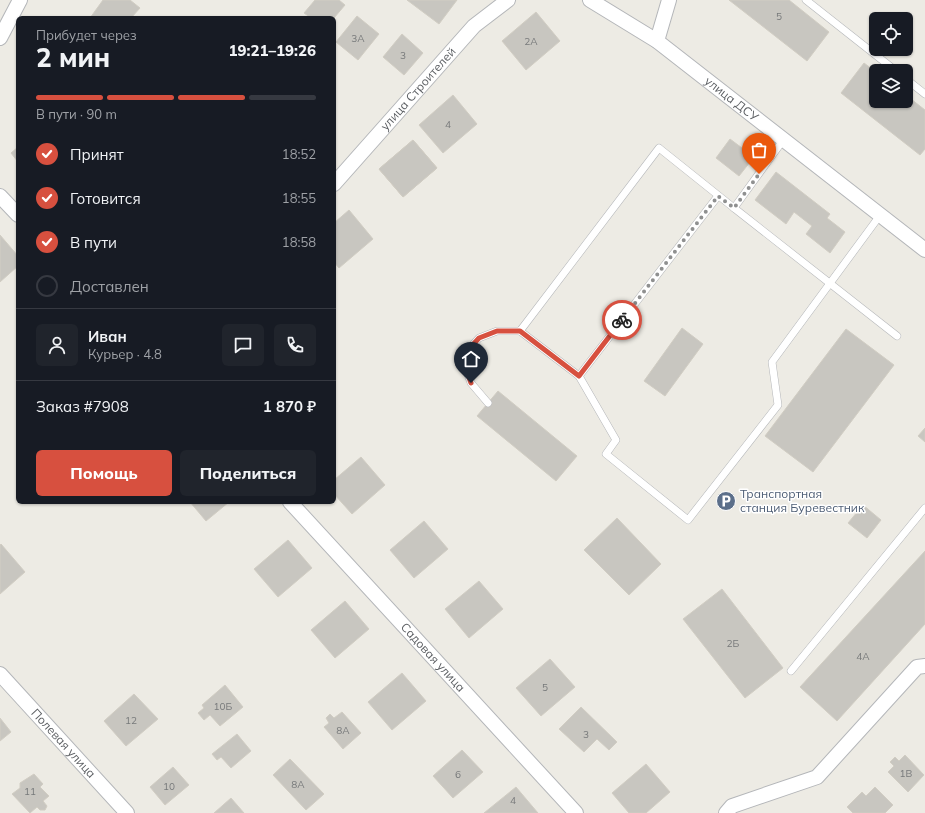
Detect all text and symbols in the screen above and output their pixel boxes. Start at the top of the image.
house number: 5 [776,10,782,23]
map controls [869,12,913,108]
button: locate [869,12,913,56]
text: Прибудет через [36,27,137,43]
house number: 3А [351,32,365,45]
house number: 2А [524,35,538,48]
text: 2 мин [36,41,110,74]
text: 19:21–19:26 [229,41,316,60]
street label: улица Строителей [377,44,459,133]
house number: 3 [400,49,406,62]
button: layers [869,64,913,108]
street label: улица ДСУ [702,73,762,124]
text: В пути · 90 m [36,106,117,122]
house number: 4 [445,118,451,131]
pin [742,133,776,174]
icon: bag [748,139,770,161]
icon: check [36,143,58,165]
text: Принят [70,145,124,164]
text: 18:52 [282,146,316,162]
icon: check [36,187,58,209]
text: Готовится [70,189,141,208]
text: 18:55 [282,190,316,206]
icon: check [36,231,58,253]
text: В пути [70,233,117,252]
text: 18:58 [282,234,316,250]
text: Доставлен [70,277,149,296]
courier [602,300,642,340]
icon: bike [611,309,633,331]
button: person [36,324,78,366]
button: chat [222,324,264,366]
button: phone [274,324,316,366]
text: Иван [88,327,127,346]
pin [454,342,488,383]
text: Курьер · 4.8 [88,346,162,362]
icon: home [460,348,482,370]
text: Заказ #7908 [36,397,129,416]
text: 1 870 ₽ [263,397,316,416]
button: Помощь [36,450,172,496]
button: Поделиться [180,450,316,496]
place label: Транспортная станция Буревестник [740,486,865,515]
parking icon: Транспортная станция Буревестник [715,490,737,512]
street label: Садовая улица [398,619,469,695]
house number: 2Б [727,637,740,650]
house number: 4А [856,650,870,663]
house number: 5 [542,681,548,694]
house number: 10Б [214,700,233,713]
street label: Полевая улица [28,705,99,781]
house number: 12 [125,714,137,727]
house number: 8А [336,724,350,737]
house number: 3 [583,728,589,741]
house number: 1В [900,767,913,780]
house number: 6 [455,768,461,781]
house number: 8А [291,778,305,791]
house number: 10 [163,780,175,793]
house number: 11 [24,785,36,798]
house number: 4 [510,794,516,807]

